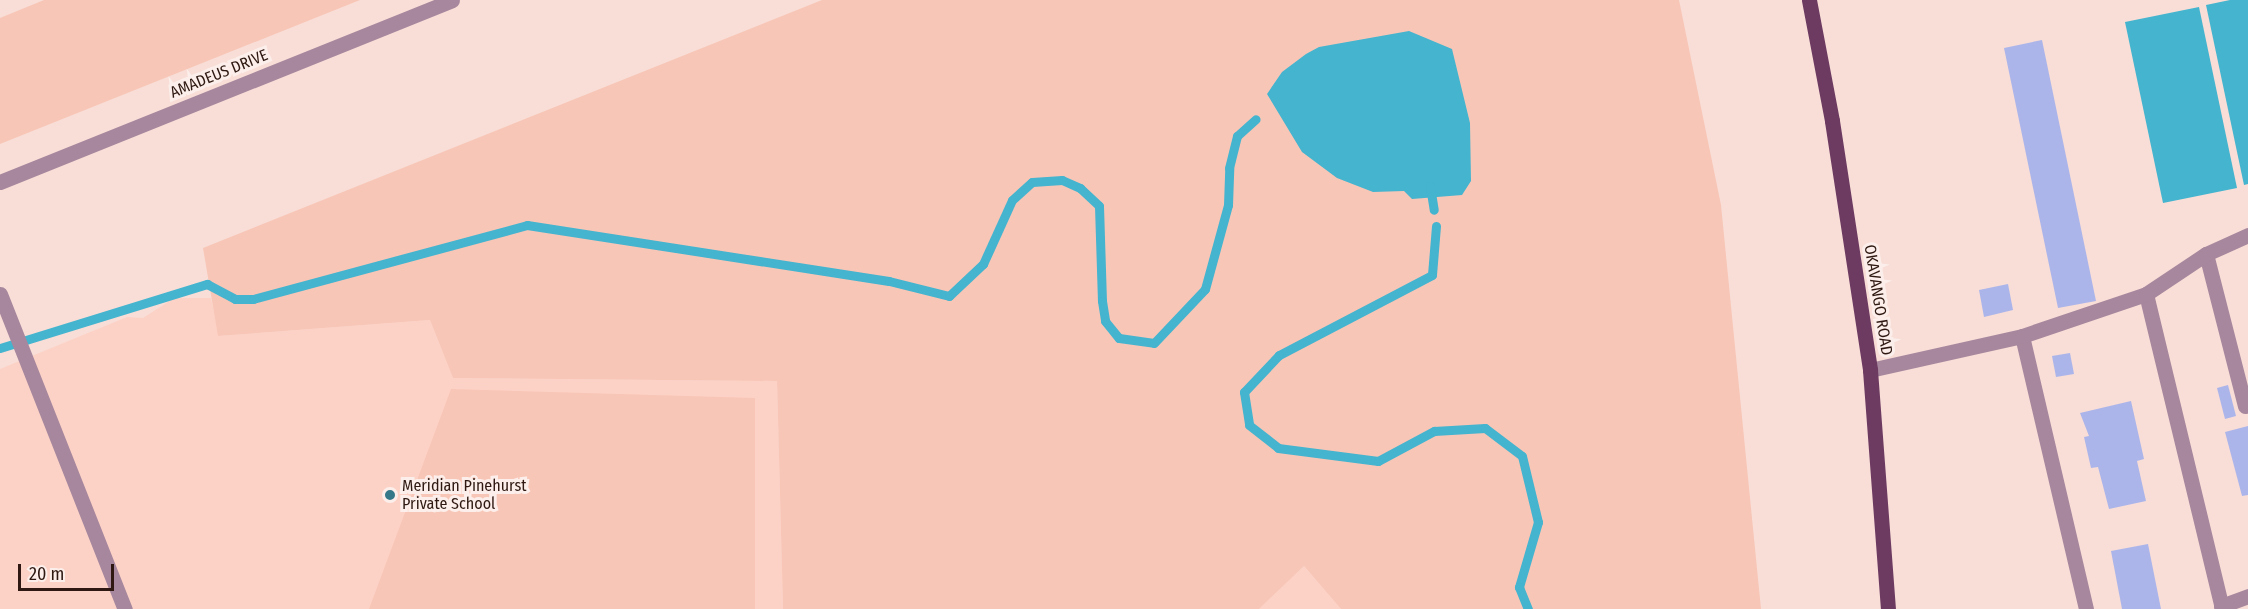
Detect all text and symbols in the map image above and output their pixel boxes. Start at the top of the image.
street label: AMADEUS DRIVE [167,46,271,102]
street label: OKAVANGO ROAD [1860,243,1896,357]
place label: Meridian Pinehurst Private School [402,476,526,514]
marker: Meridian Pinehurst Private School [383,488,397,502]
scale bar [21,552,117,590]
text: 20 m [29,563,64,585]

